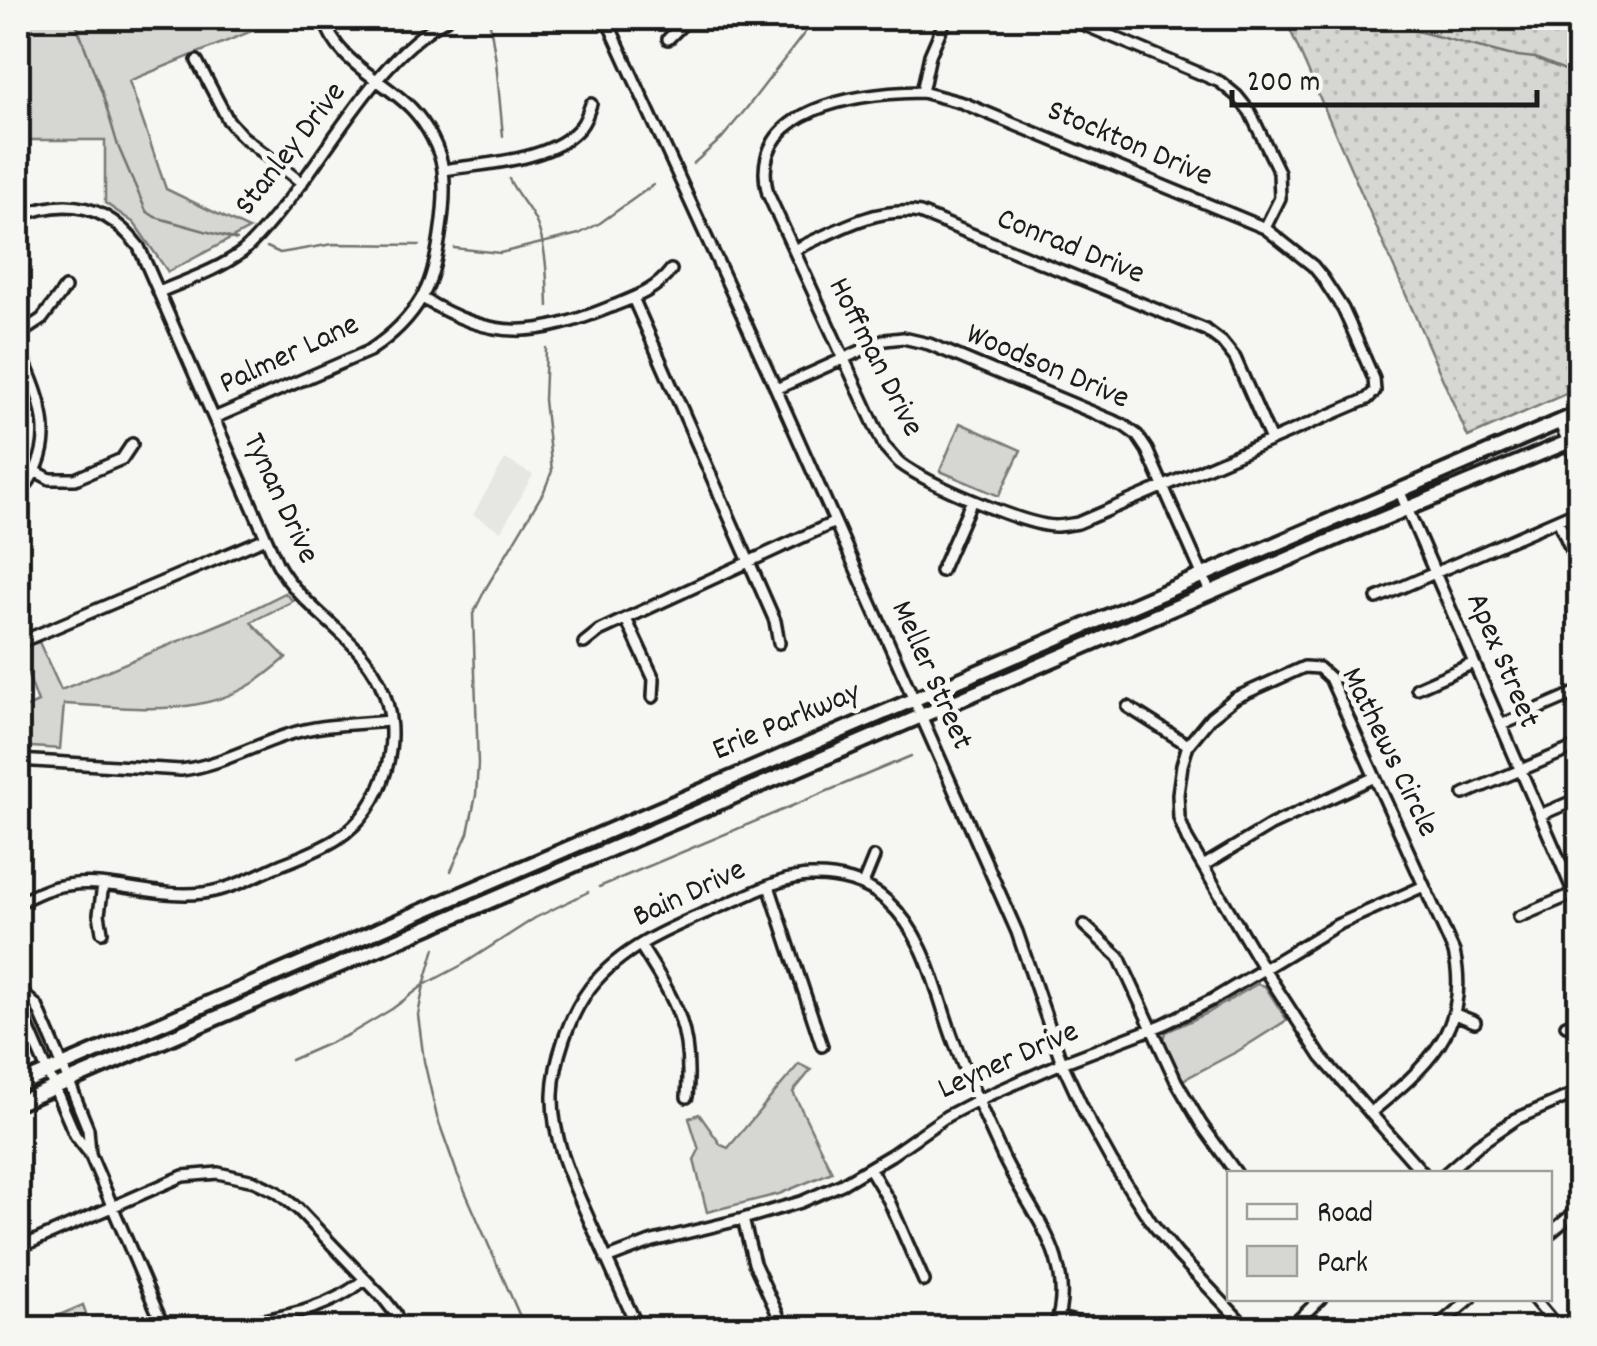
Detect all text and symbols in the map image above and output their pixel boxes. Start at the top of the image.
scale bar [1232,45,1537,107]
text: 200 m [1247,63,1320,106]
street label: Stanley Drive [225,73,359,227]
street label: Stockton Drive [1039,89,1219,201]
street label: Conrad Drive [989,198,1151,298]
street label: Hoffman Drive [814,270,934,446]
street label: Palmer Lane [213,304,367,408]
street label: Woodson Drive [958,313,1136,423]
street label: Tynan Drive [229,426,329,572]
street label: Apex Street [1452,586,1550,736]
street label: Meller Street [877,594,983,758]
street label: Mathews Circle [1327,660,1449,846]
street label: Erie Parkway [706,671,869,775]
street label: Bain Drive [626,849,754,941]
street label: Leyner Drive [931,1011,1087,1113]
legend [1227,1171,1552,1301]
text: Road [1317,1194,1373,1237]
text: Park [1317,1244,1368,1287]

